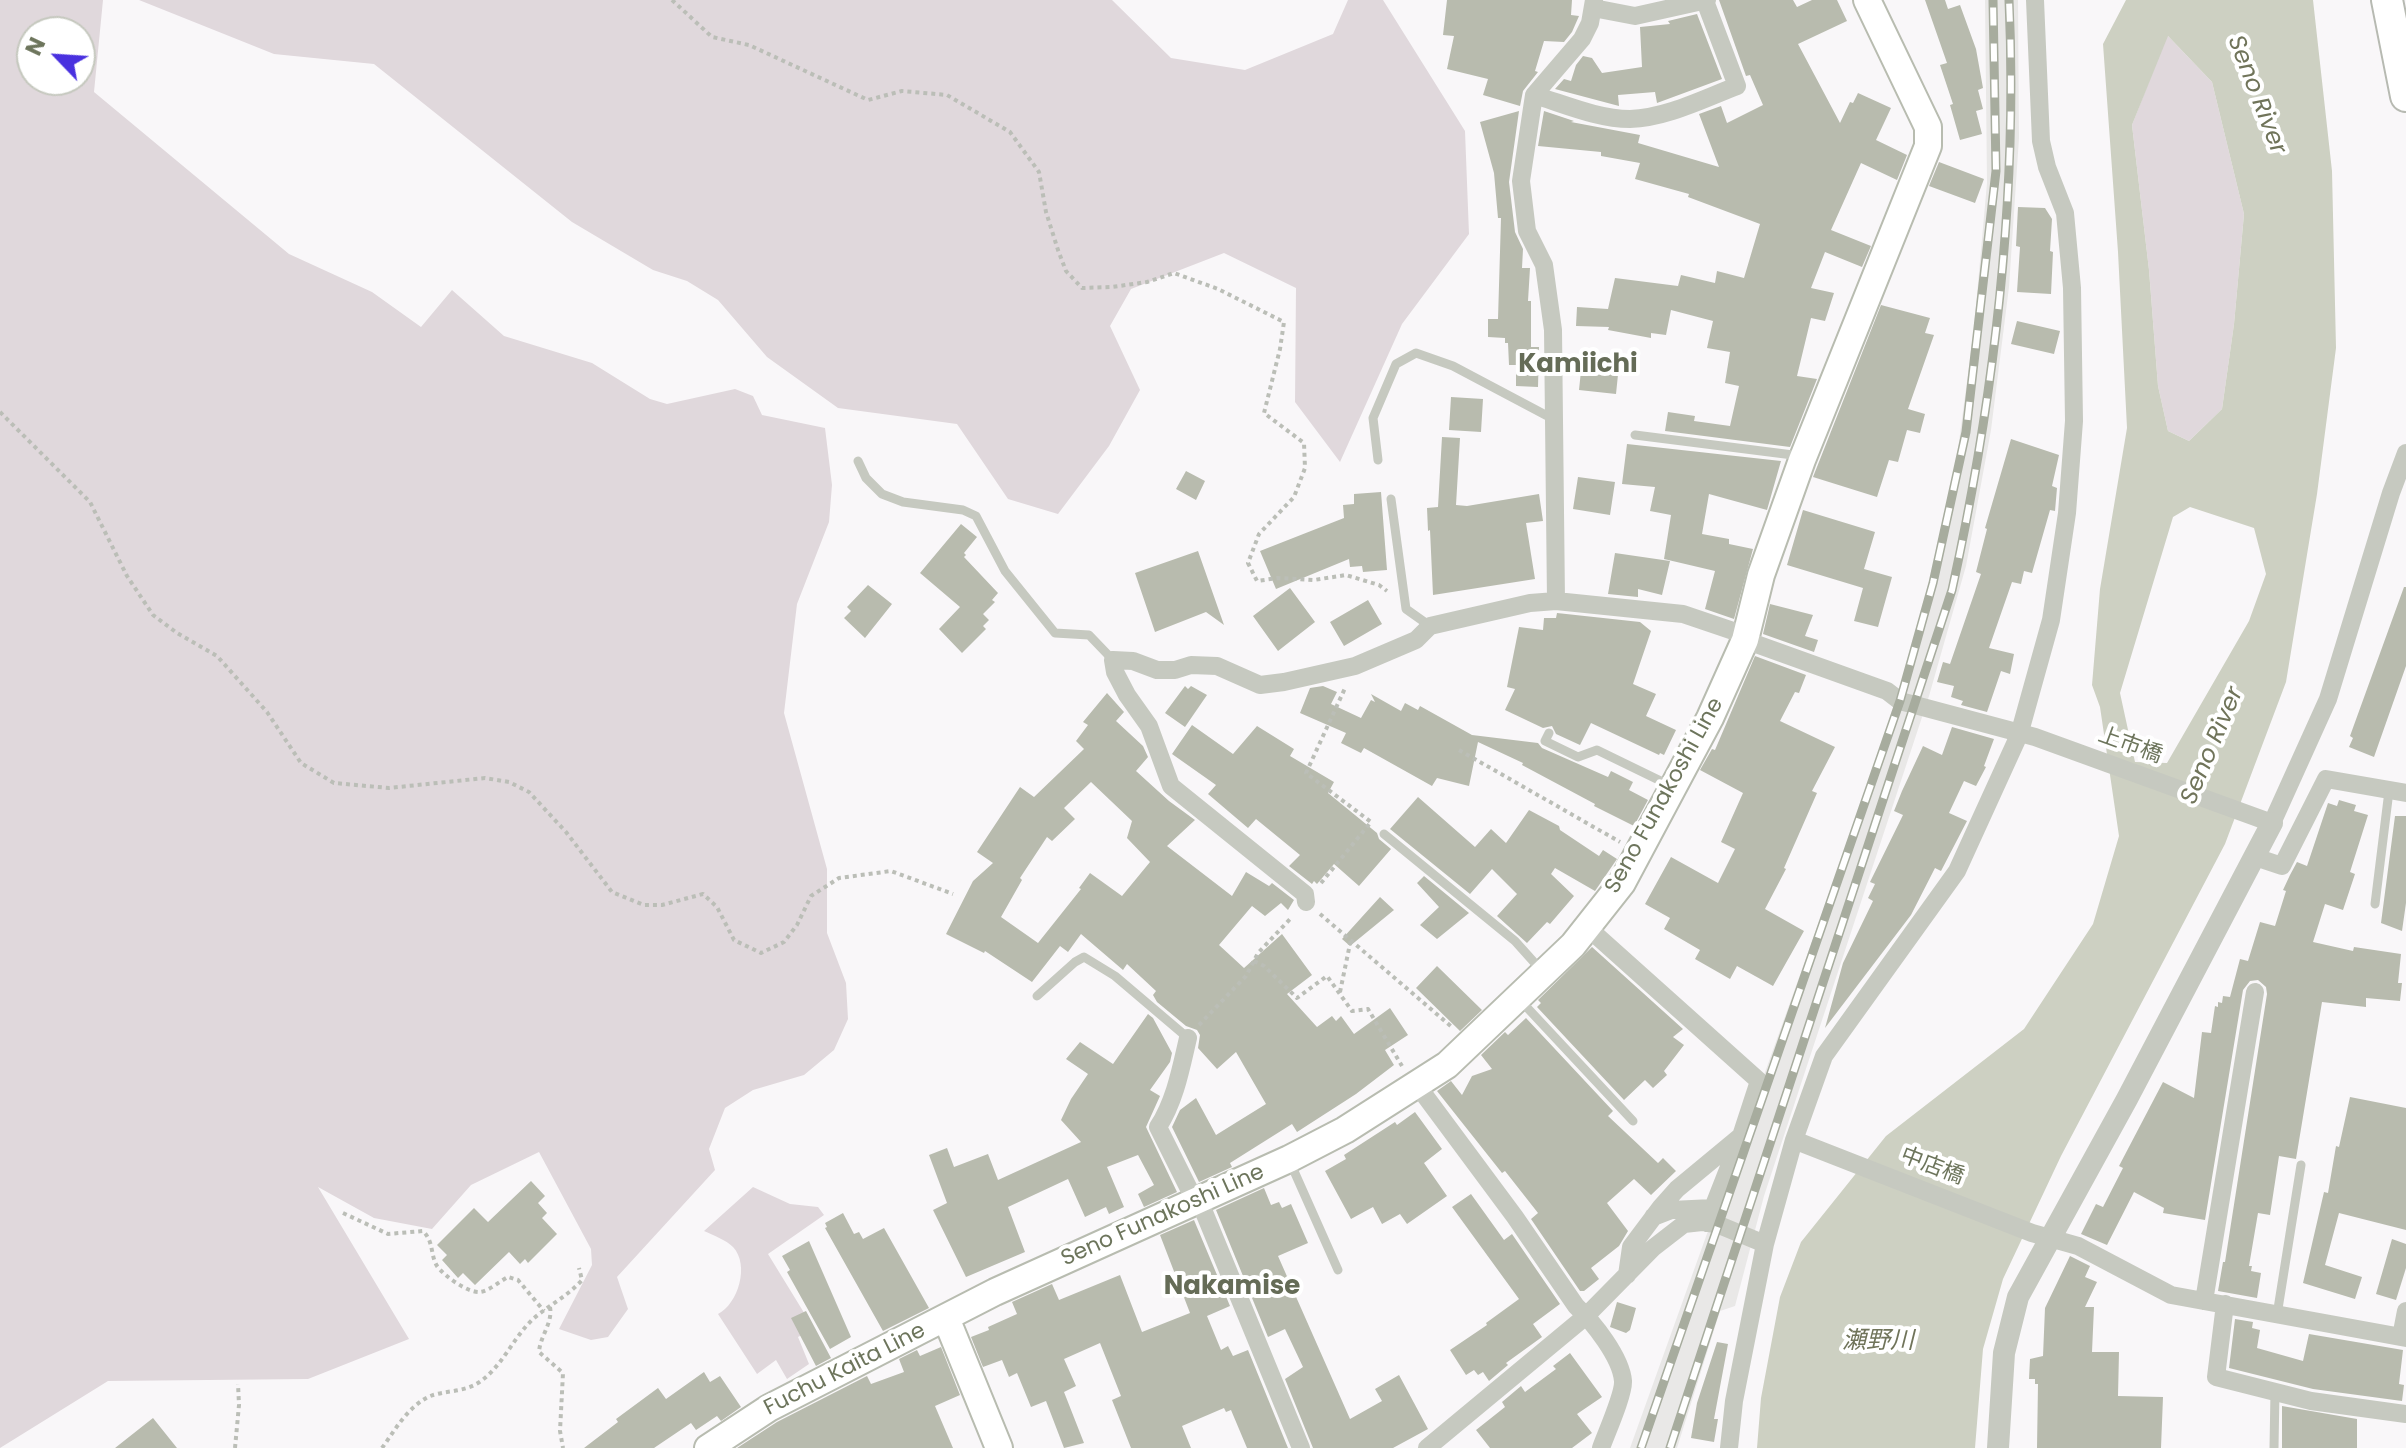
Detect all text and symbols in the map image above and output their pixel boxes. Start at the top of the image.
north arrow [16,16,96,96]
text: N [18,32,53,61]
water label: Seno River [2220,32,2292,158]
district label: Kamiichi [1518,349,1638,381]
water label: Seno River [2175,683,2251,809]
street label: Seno Funakoshi Line [1600,694,1730,898]
street label: 上市橋 [2094,722,2166,770]
street label: 中店橋 [1896,1143,1968,1191]
street label: Seno Funakoshi Line [1057,1159,1269,1273]
district label: Nakamise [1164,1271,1300,1303]
street label: Fuchu Kaita Line [760,1318,930,1422]
water label: 瀬野川 [1842,1328,1914,1356]

